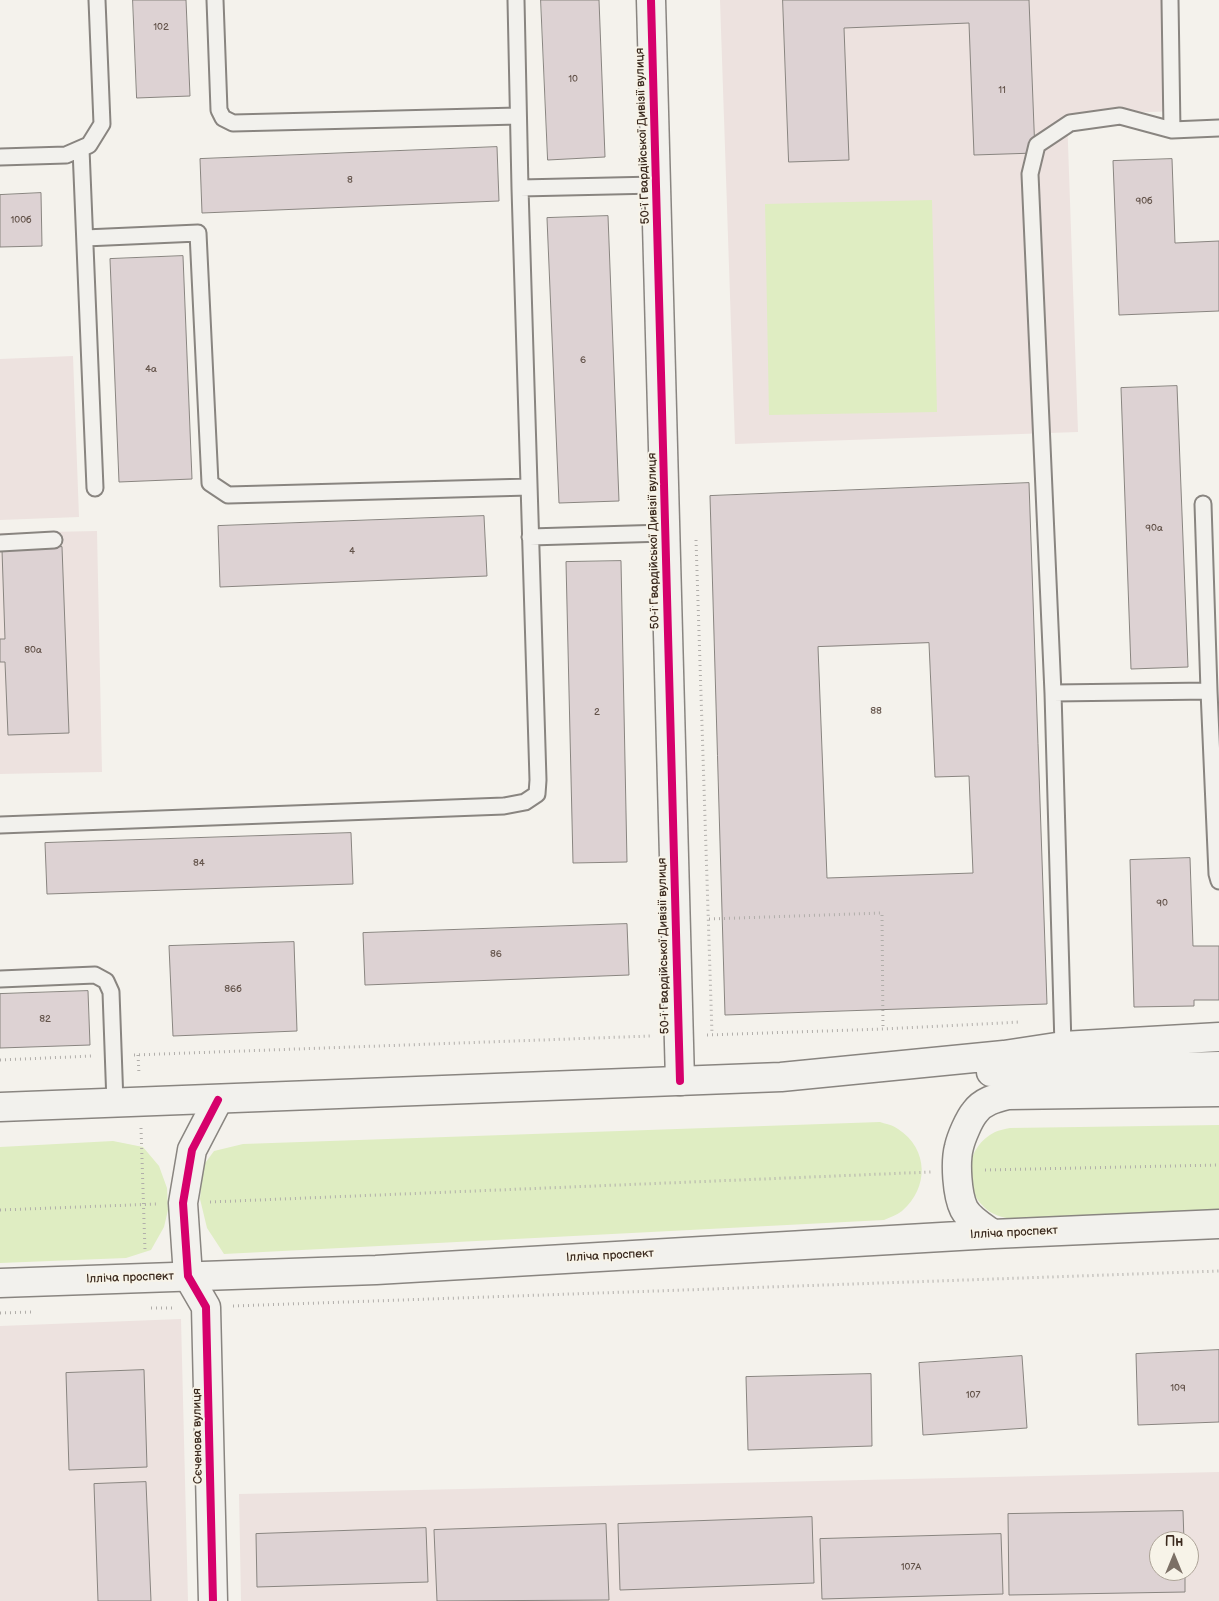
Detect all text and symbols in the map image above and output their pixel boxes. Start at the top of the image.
house number: 102 [153,21,169,33]
street label: 50-ї Гвардійської Дивізії вулиця [633,48,653,224]
house number: 10 [568,73,578,85]
house number: 11 [998,84,1006,96]
house number: 8 [347,174,353,186]
house number: 90б [1135,195,1153,207]
house number: 100б [10,214,32,226]
house number: 6 [580,354,586,366]
house number: 4а [145,363,157,375]
street label: 50-ї Гвардійської Дивізії вулиця [645,453,663,629]
house number: 90а [1145,522,1163,534]
house number: 4 [349,545,355,557]
house number: 80а [24,644,42,656]
house number: 88 [870,705,882,717]
house number: 2 [594,706,600,718]
house number: 84 [193,857,205,869]
street label: 50-ї Гвардійської Дивізії вулиця [655,858,673,1034]
house number: 90 [1156,897,1168,909]
house number: 86 [490,948,502,960]
house number: 86б [224,983,242,995]
house number: 82 [39,1013,51,1025]
street label: Ілліча проспект [970,1224,1058,1242]
street label: Ілліча проспект [566,1247,654,1265]
street label: Ілліча проспект [86,1269,174,1287]
house number: 109 [1170,1382,1186,1394]
street label: Сєченова вулиця [190,1388,206,1484]
house number: 107 [966,1389,980,1401]
north arrow [1149,1531,1199,1581]
text: Пн [1165,1533,1183,1550]
house number: 107А [901,1561,921,1573]

